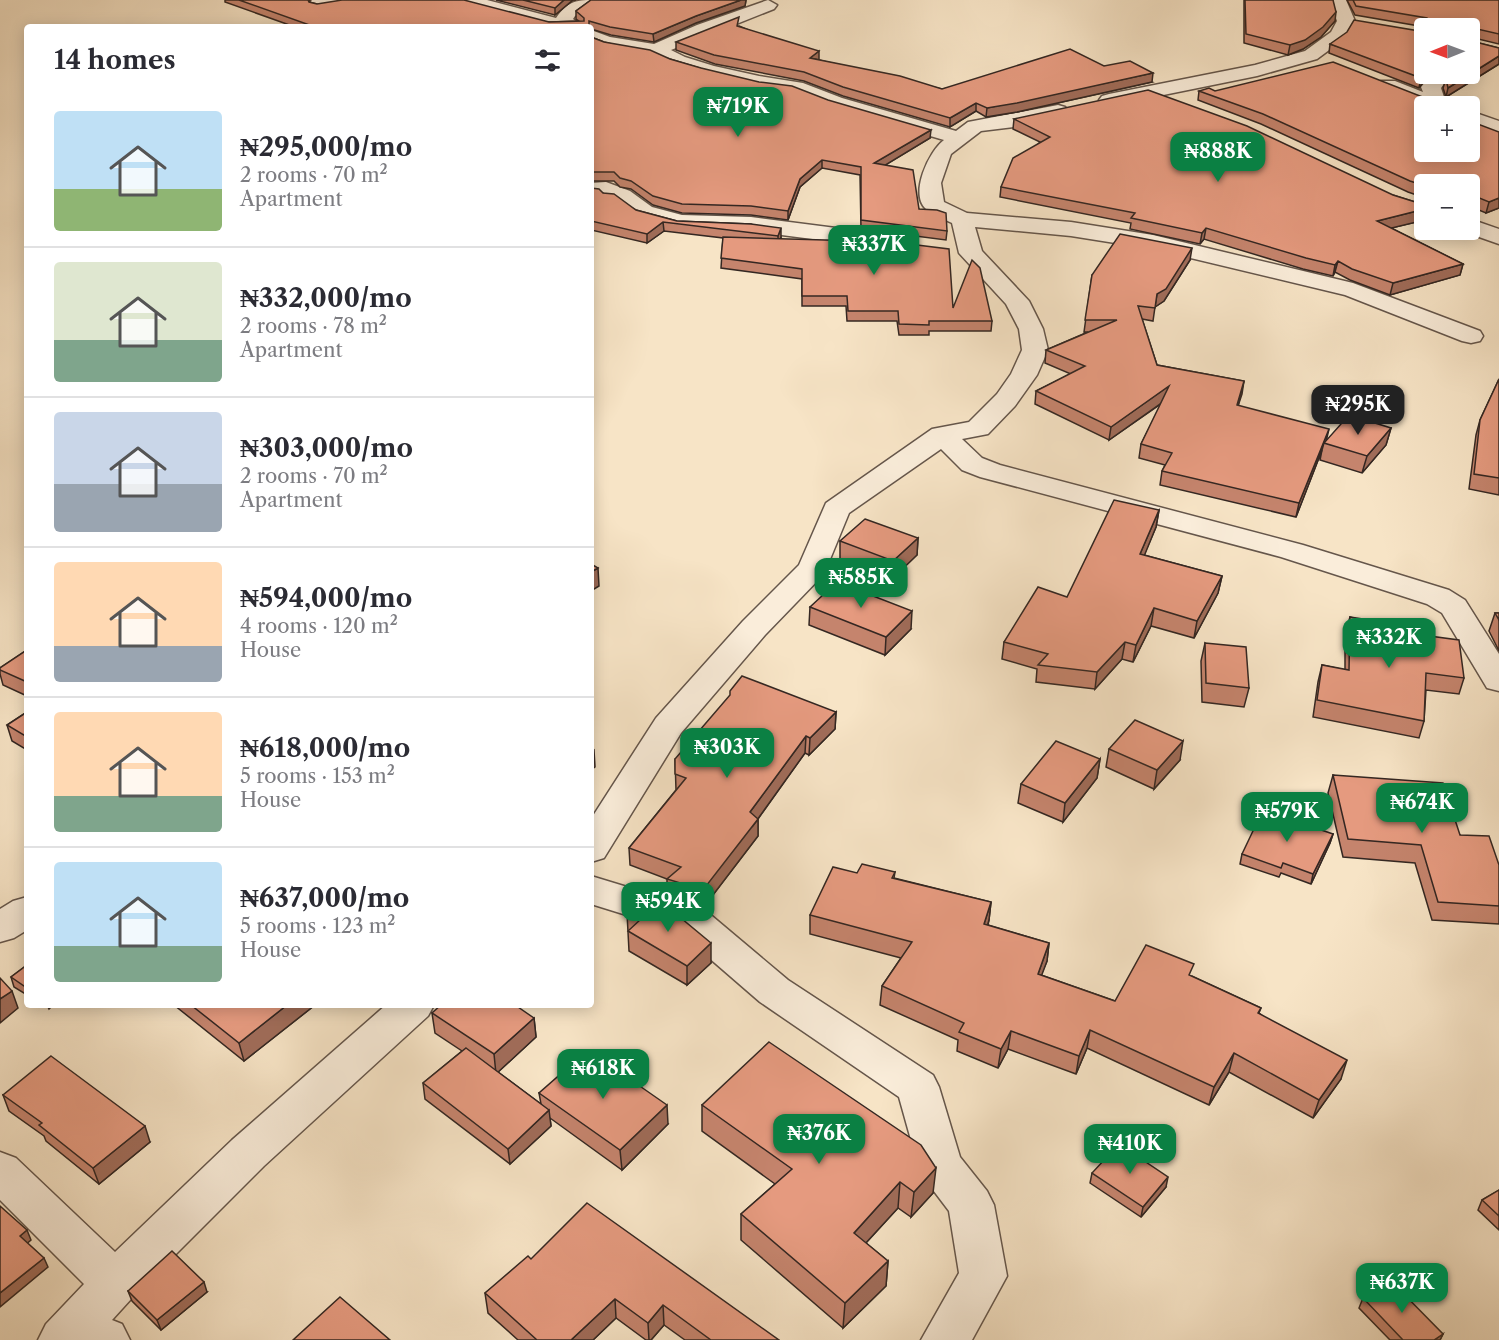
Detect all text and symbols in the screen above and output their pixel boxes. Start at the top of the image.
north arrow [1414,18,1480,84]
map controls [1414,18,1480,240]
text: 14 homes [54,44,176,76]
icon: filters [531,44,564,77]
pin: ₦719K [696,87,780,138]
text: ₦719K [707,94,769,118]
button: + [1414,96,1480,162]
text: ₦295,000/mo [240,131,412,163]
pin: ₦888K [1176,132,1260,183]
icon: home [102,135,174,207]
text: ₦888K [1184,139,1252,163]
text: 2 rooms · 70 m² [240,163,388,187]
button: − [1414,174,1480,240]
text: Apartment [240,187,343,211]
pin: ₦337K [832,225,916,276]
text: ₦337K [842,232,906,256]
text: ₦332,000/mo [240,282,412,314]
icon: home [102,286,174,358]
text: 2 rooms · 78 m² [240,314,387,338]
text: Apartment [240,338,343,362]
pin: ₦295K [1316,385,1400,436]
text: ₦295K [1325,392,1391,416]
text: ₦303,000/mo [240,432,413,464]
icon: home [102,436,174,508]
text: 2 rooms · 70 m² [240,464,388,488]
text: Apartment [240,488,343,512]
pin: ₦585K [819,558,903,609]
text: ₦585K [829,565,893,589]
text: ₦594,000/mo [240,582,412,614]
icon: home [102,586,174,658]
text: 4 rooms · 120 m² [240,614,398,638]
pin: ₦332K [1347,618,1431,669]
text: ₦332K [1357,625,1421,649]
text: House [240,638,301,662]
pin: ₦303K [685,728,769,779]
text: ₦618,000/mo [240,732,410,764]
text: ₦303K [694,735,760,759]
icon: home [102,736,174,808]
text: 5 rooms · 153 m² [240,764,395,788]
pin: ₦674K [1380,783,1464,834]
text: House [240,788,301,812]
text: ₦674K [1390,790,1454,814]
pin: ₦579K [1245,792,1329,843]
text: ₦579K [1255,799,1319,823]
text: ₦637,000/mo [240,882,409,914]
pin: ₦594K [626,882,710,933]
icon: home [102,886,174,958]
text: ₦594K [635,889,701,913]
text: 5 rooms · 123 m² [240,914,396,938]
text: House [240,938,301,962]
pin: ₦618K [561,1049,645,1100]
text: ₦618K [571,1056,635,1080]
pin: ₦376K [777,1114,861,1165]
text: ₦376K [787,1121,851,1145]
pin: ₦410K [1088,1124,1172,1175]
text: ₦410K [1098,1131,1162,1155]
pin: ₦637K [1360,1263,1444,1314]
text: ₦637K [1370,1270,1434,1294]

